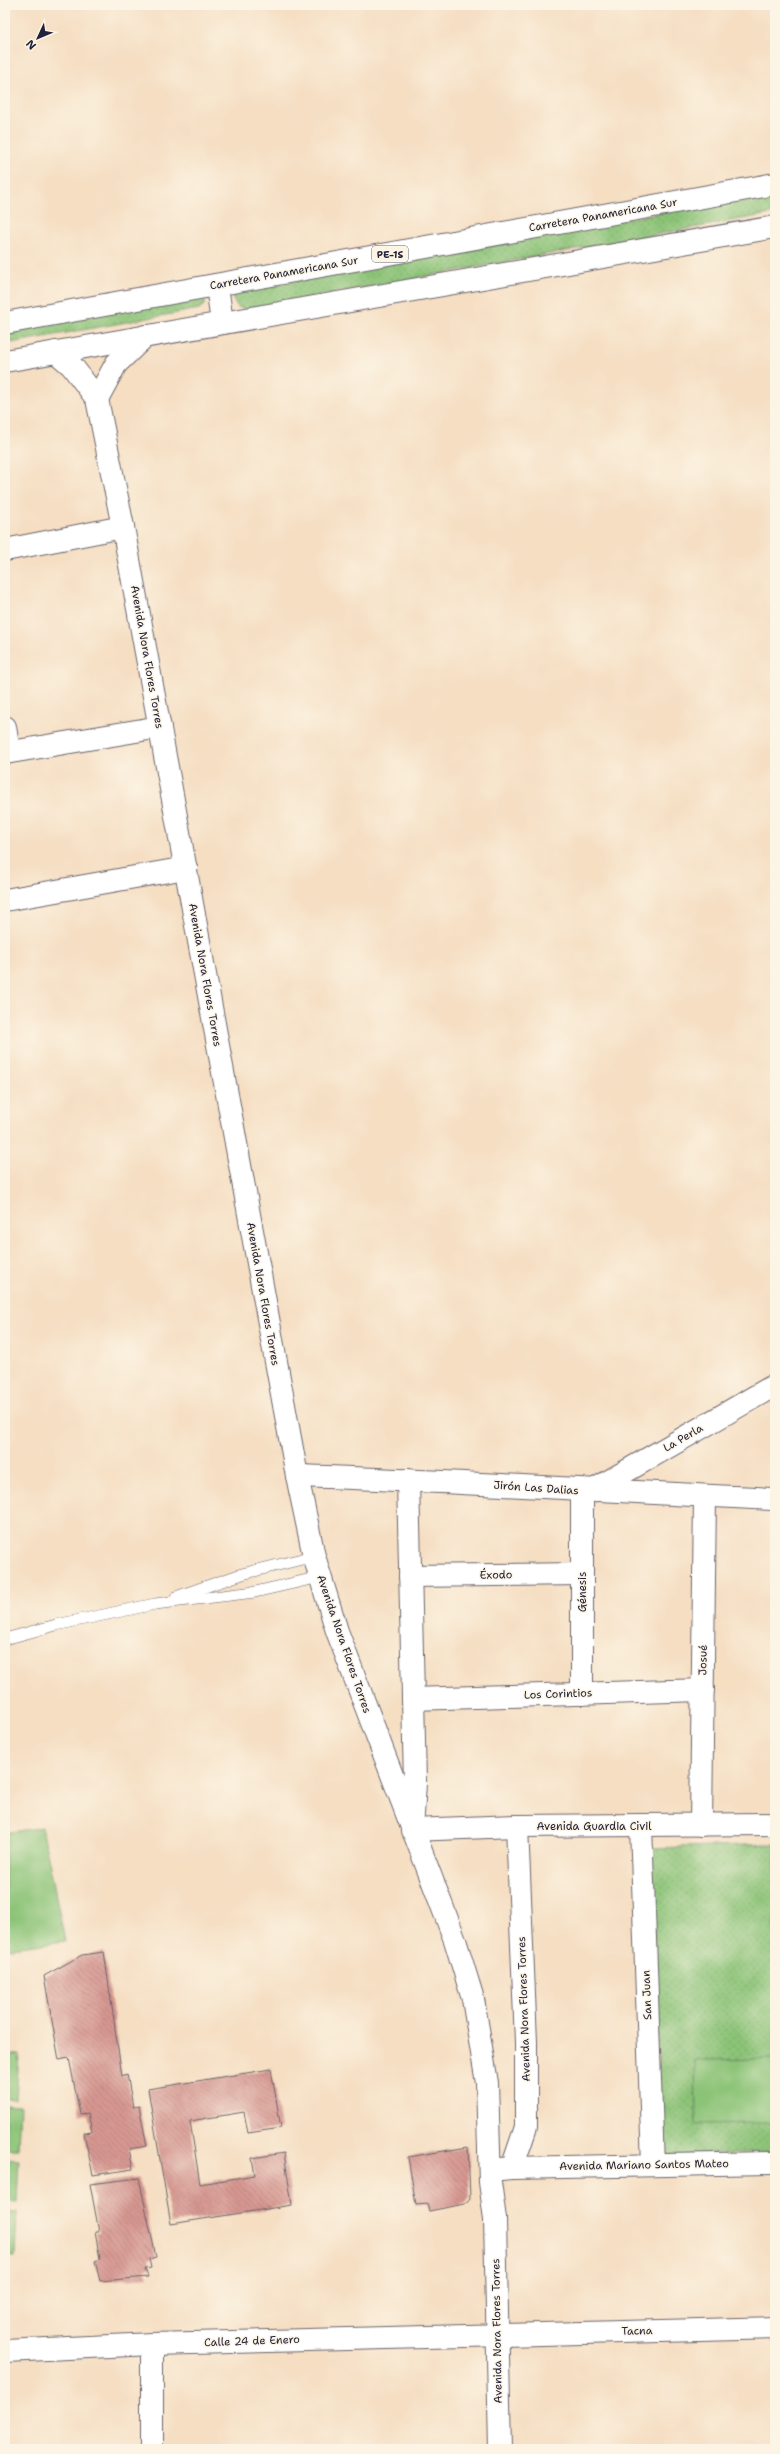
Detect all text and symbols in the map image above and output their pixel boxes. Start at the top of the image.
north arrow [18,18,58,58]
text: N [23,36,40,53]
street label: Carretera Panamericana Sur [528,195,678,235]
road number: PE-1S [372,246,408,262]
street label: Carretera Panamericana Sur [209,253,359,293]
street label: Avenida Nora Flores Torres [127,584,167,730]
street label: Avenida Nora Flores Torres [185,902,225,1048]
street label: Avenida Nora Flores Torres [243,1221,283,1367]
street label: La Perla [660,1421,706,1455]
street label: Jirón Las Dalias [493,1478,579,1498]
street label: Éxodo [480,1566,513,1583]
street label: Génesis [575,1572,590,1612]
street label: Avenida Nora Flores Torres [313,1573,375,1715]
street label: Josué [695,1644,711,1676]
street label: Los Corintios [524,1685,592,1703]
street label: Avenida Guardia Civil [536,1819,652,1834]
street label: Avenida Nora Flores Torres [514,1936,534,2082]
street label: San Juan [639,1970,655,2020]
street label: Avenida Mariano Santos Mateo [559,2156,729,2174]
street label: Avenida Nora Flores Torres [488,2258,506,2404]
street label: Tacna [621,2323,653,2339]
street label: Calle 24 de Enero [204,2332,300,2350]

